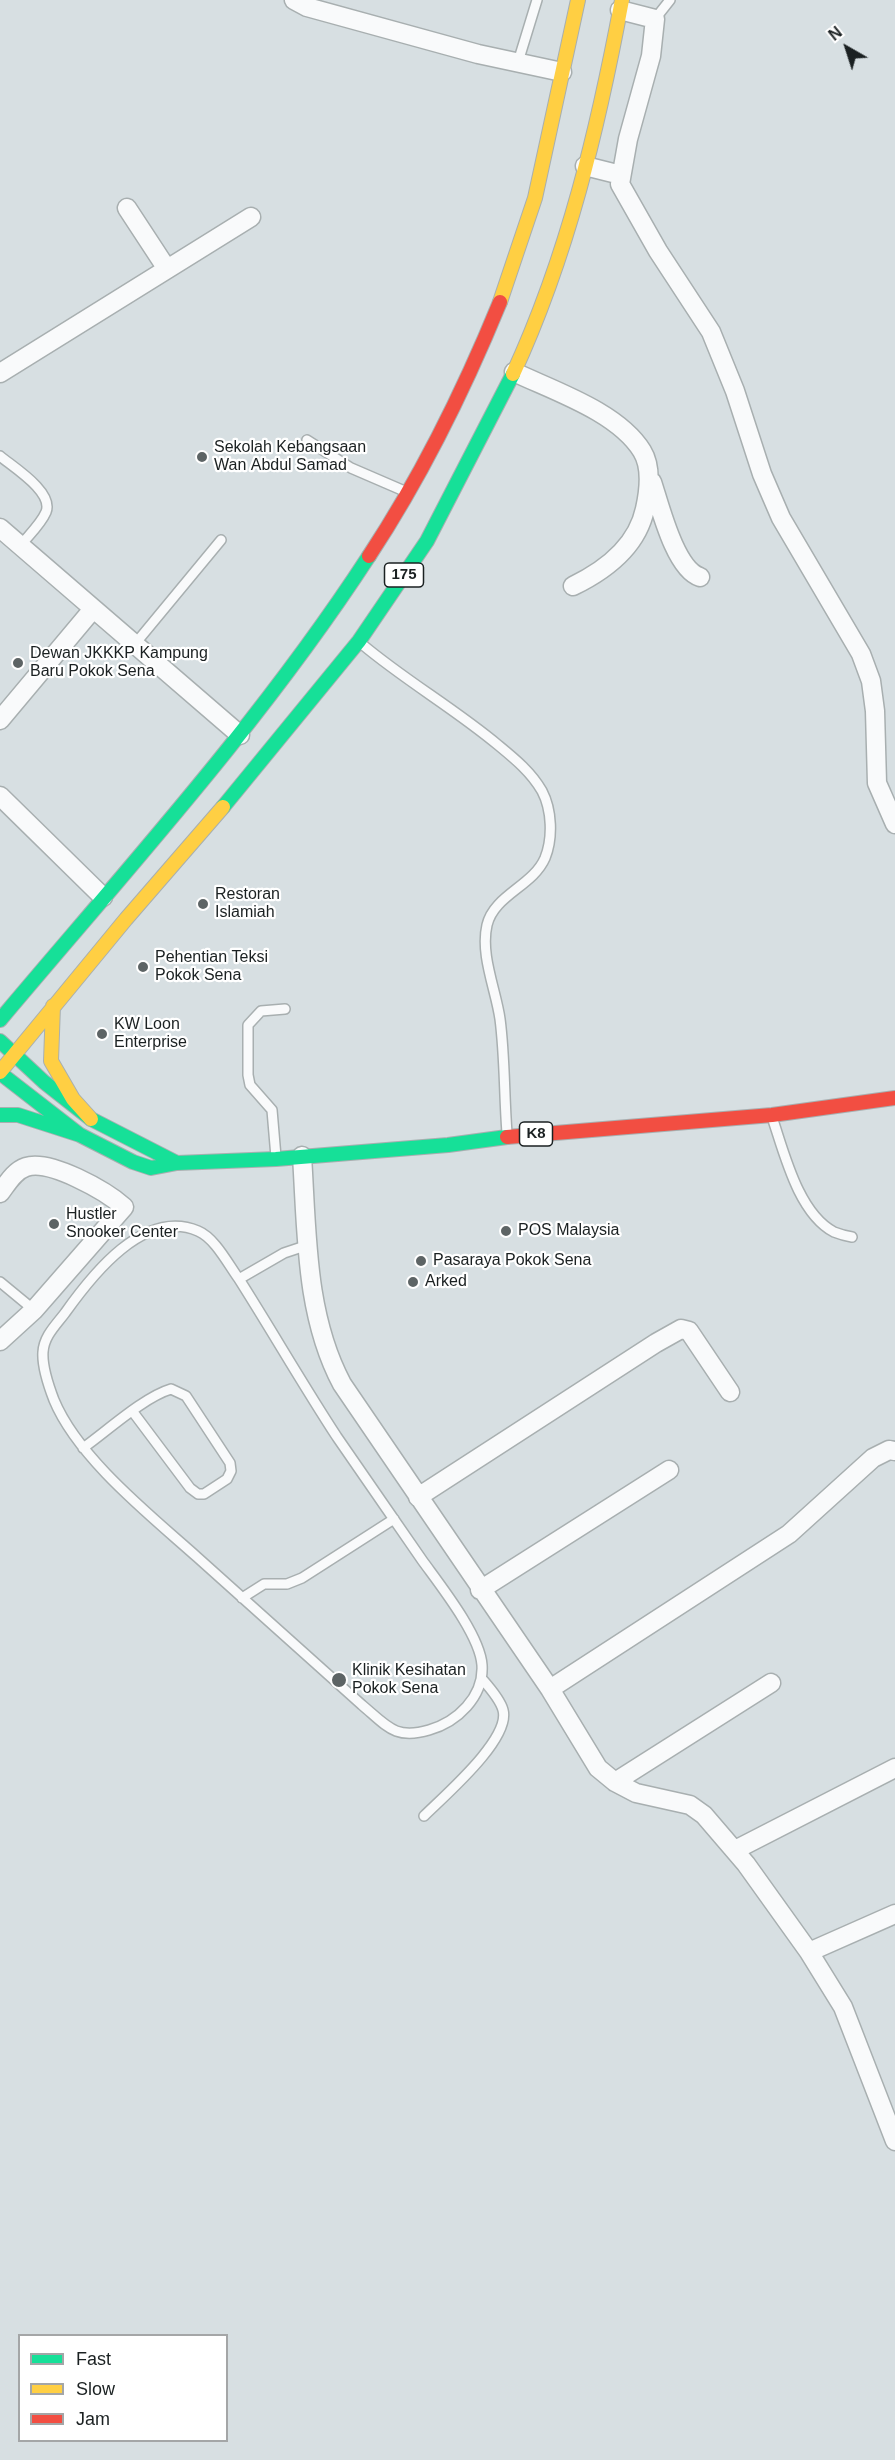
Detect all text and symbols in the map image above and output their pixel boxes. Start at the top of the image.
north arrow [817,18,877,78]
text: N [826,23,845,44]
place label: Sekolah Kebangsaan Wan Abdul Samad [214,438,366,476]
marker: Sekolah Kebangsaan Wan Abdul Samad [195,450,209,464]
road number: 175 [384,563,424,587]
place label: Dewan JKKKP Kampung Baru Pokok Sena [30,644,208,682]
marker: Dewan JKKKP Kampung Baru Pokok Sena [11,656,25,670]
place label: Restoran Islamiah [215,885,280,923]
marker: Restoran Islamiah [196,897,210,911]
place label: Pehentian Teksi Pokok Sena [155,948,268,986]
marker: Pehentian Teksi Pokok Sena [136,960,150,974]
place label: KW Loon Enterprise [114,1015,187,1053]
marker: KW Loon Enterprise [95,1027,109,1041]
road number: K8 [520,1122,552,1146]
place label: Hustler Snooker Center [66,1205,178,1243]
marker: Hustler Snooker Center [47,1217,61,1231]
place label: POS Malaysia [518,1221,619,1241]
marker: POS Malaysia [499,1224,513,1238]
place label: Pasaraya Pokok Sena [433,1251,591,1271]
marker: Pasaraya Pokok Sena [414,1254,428,1268]
place label: Arked [425,1272,467,1292]
marker: Arked [406,1275,420,1289]
place label: Klinik Kesihatan Pokok Sena [352,1661,466,1699]
marker: Klinik Kesihatan Pokok Sena [330,1671,348,1689]
legend [18,2334,228,2442]
text: Fast [76,2349,111,2369]
text: Slow [76,2379,115,2399]
text: Jam [76,2409,110,2429]

